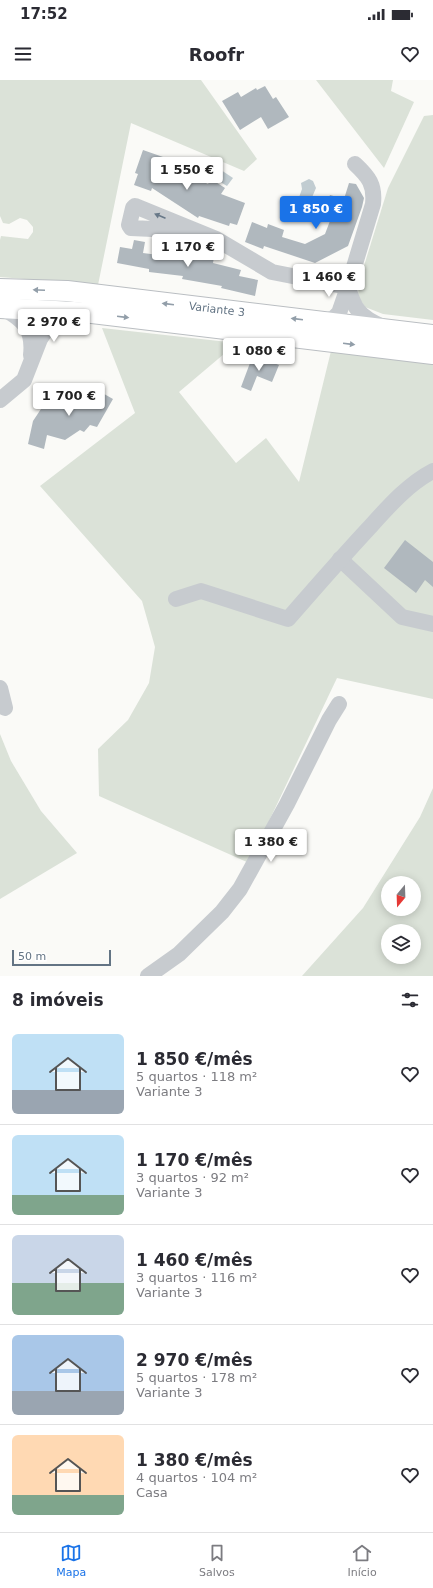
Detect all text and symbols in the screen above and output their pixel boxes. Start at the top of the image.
text: 17:52 [20,5,68,23]
icon: menu [12,43,34,65]
icon: heart [399,43,421,65]
text: Roofr [189,44,244,65]
pin: 1 550 € [150,157,224,191]
text: 1 550 € [160,162,214,177]
pin: 1 850 € [279,196,353,230]
text: 1 850 € [289,201,343,216]
one-way arrow [154,213,165,219]
pin: 1 170 € [151,234,225,268]
text: 1 170 € [161,239,215,254]
pin: 1 460 € [292,264,366,298]
text: 1 460 € [302,269,356,284]
one-way arrow [33,287,45,294]
street label: Variante 3 [188,299,246,319]
one-way arrow [162,300,174,307]
pin: 2 970 € [17,309,91,343]
text: 2 970 € [27,314,81,329]
one-way arrow [117,314,129,320]
one-way arrow [291,316,303,322]
pin: 1 080 € [222,338,296,372]
one-way arrow [343,341,355,347]
text: 1 080 € [232,343,286,358]
pin: 1 700 € [32,383,106,417]
text: 1 700 € [42,388,96,403]
pin: 1 380 € [234,829,308,863]
text: 1 380 € [244,834,298,849]
north arrow [381,876,421,916]
map controls [381,876,421,964]
button: layers [381,924,421,964]
scale bar [12,948,111,967]
text: 50 m [18,950,46,963]
icon: filters [399,989,421,1011]
text: 8 imóveis [12,990,104,1010]
text: 1 850 €/mês [136,1049,253,1069]
icon: home [44,1050,92,1098]
icon: heart [399,1063,421,1085]
text: 5 quartos · 118 m² [136,1069,257,1084]
text: Variante 3 [136,1084,203,1099]
text: 1 170 €/mês [136,1150,253,1170]
icon: home [44,1151,92,1199]
icon: heart [399,1164,421,1186]
text: 3 quartos · 92 m² [136,1170,249,1185]
text: Variante 3 [136,1185,203,1200]
text: 1 460 €/mês [136,1250,253,1270]
icon: home [44,1251,92,1299]
icon: heart [399,1264,421,1286]
text: 3 quartos · 116 m² [136,1270,257,1285]
text: Variante 3 [136,1285,203,1300]
text: 2 970 €/mês [136,1350,253,1370]
icon: home [44,1351,92,1399]
icon: heart [399,1364,421,1386]
text: 5 quartos · 178 m² [136,1370,257,1385]
text: Variante 3 [136,1385,203,1400]
text: 1 380 €/mês [136,1450,253,1470]
icon: home [44,1451,92,1499]
icon: heart [399,1464,421,1486]
text: 4 quartos · 104 m² [136,1470,257,1485]
text: Casa [136,1485,168,1500]
tab: Mapa [56,1542,86,1579]
tab: Salvos [199,1542,235,1579]
tab: Início [348,1542,377,1579]

